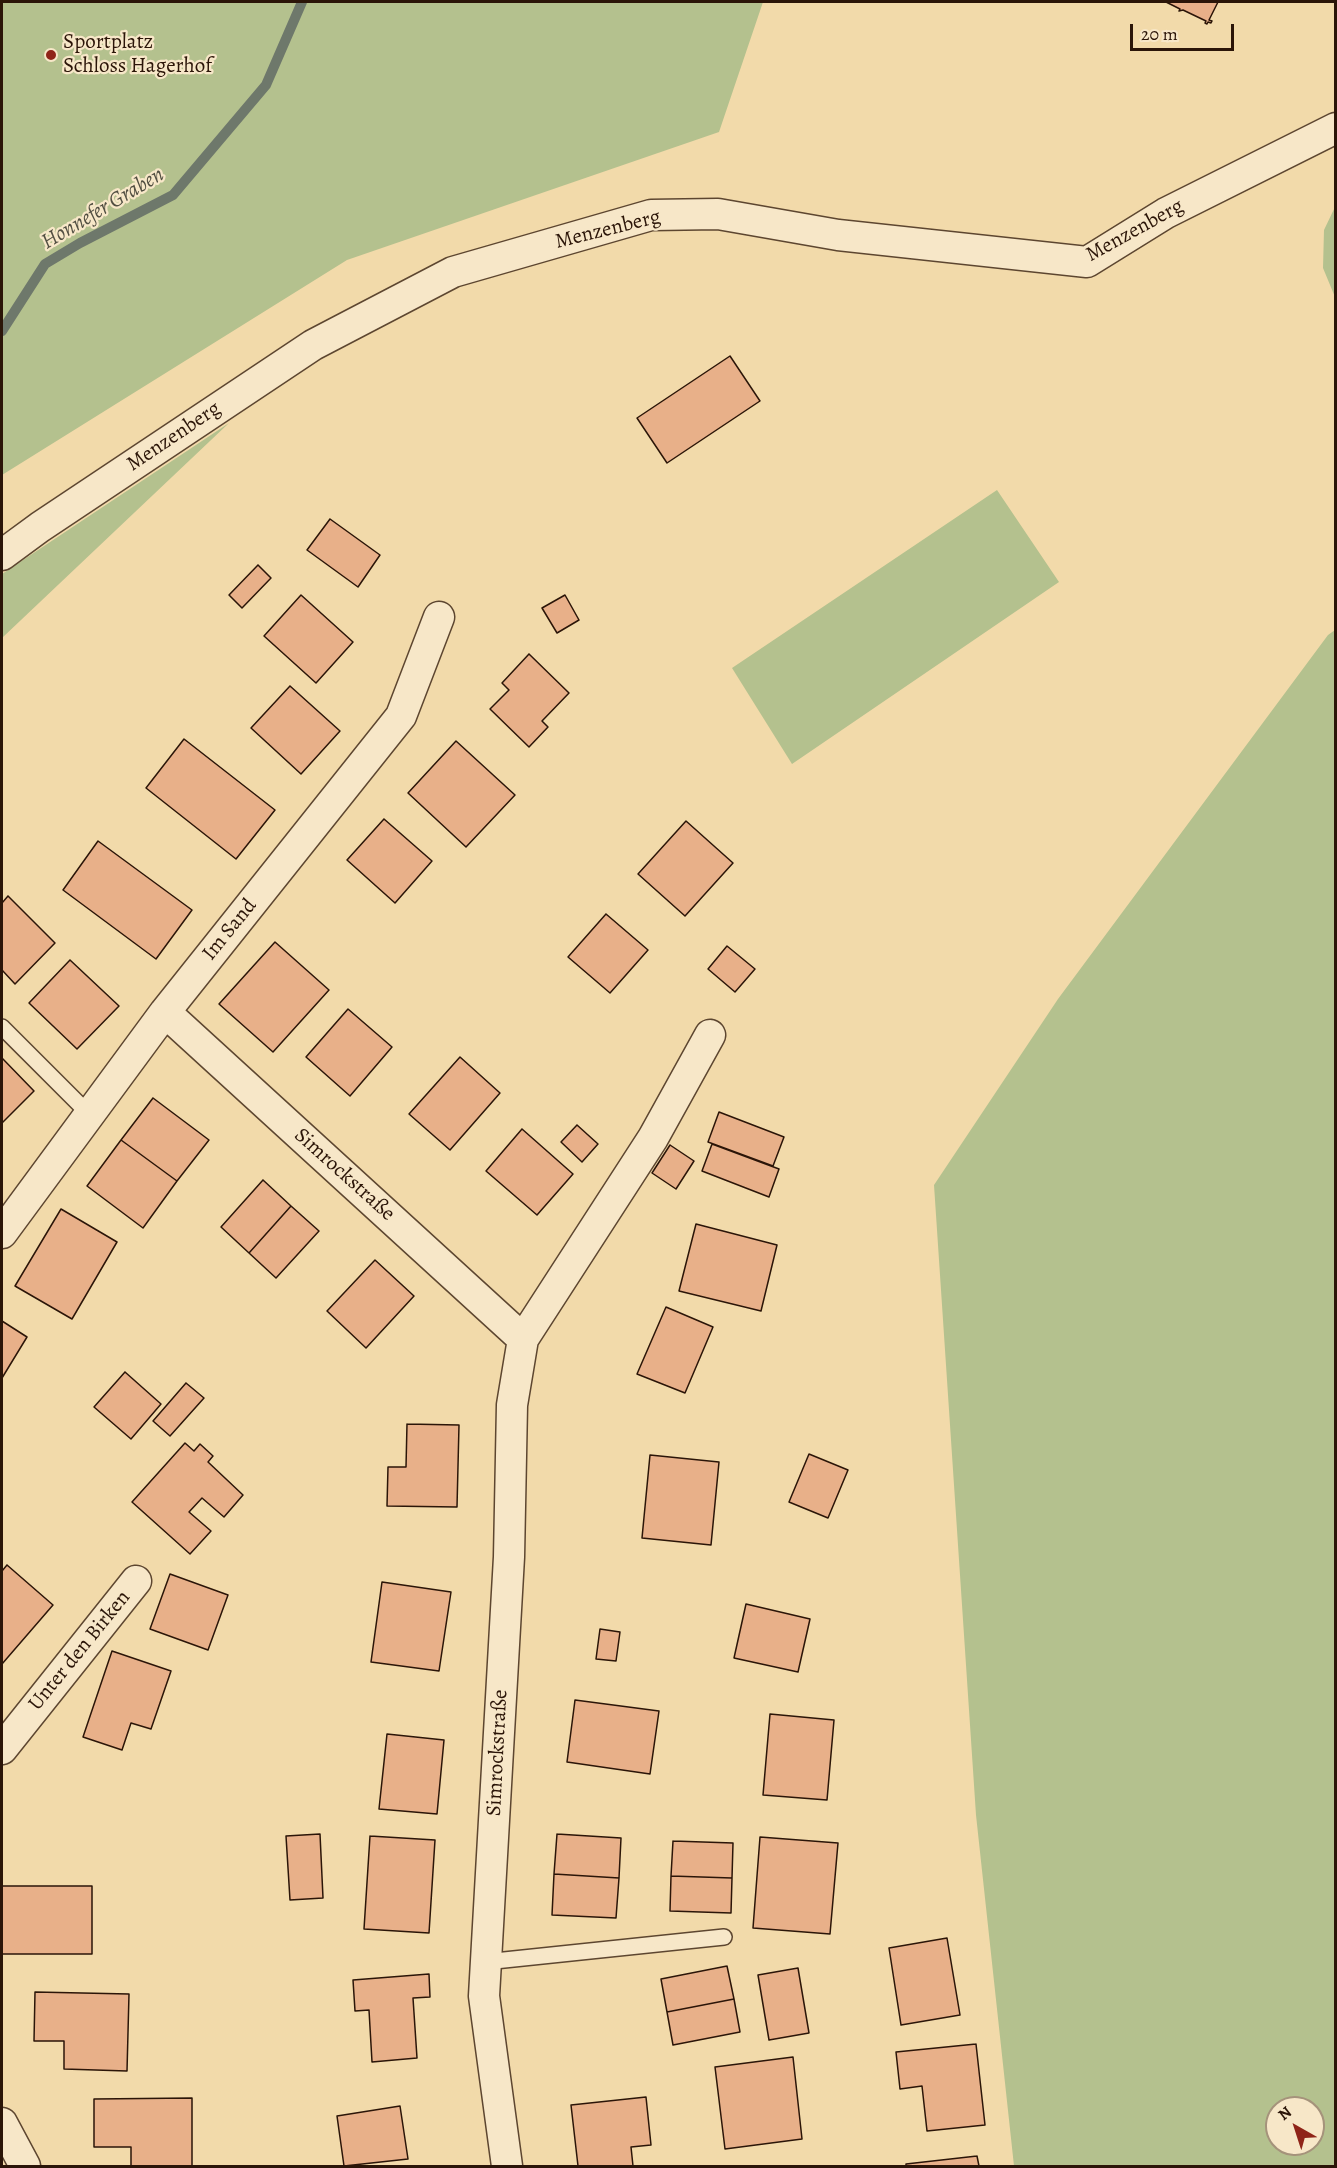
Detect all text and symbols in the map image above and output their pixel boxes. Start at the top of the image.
scale bar [1133,12,1236,50]
text: 20 m [1141,22,1178,46]
place label: Sportplatz Schloss Hagerhof [63,30,212,80]
marker: Sportplatz Schloss Hagerhof [44,48,58,62]
water label: Honnefer Graben [37,162,169,256]
street label: Menzenberg [1082,194,1188,268]
street label: Menzenberg [553,205,663,255]
street label: Menzenberg [122,396,226,478]
street label: Im Sand [197,894,263,966]
street label: Simrockstraße [288,1123,400,1227]
street label: Unter den Birken [24,1586,136,1716]
street label: Simrockstraße [482,1689,514,1817]
north arrow [1265,2096,1325,2156]
text: N [1273,2101,1296,2126]

